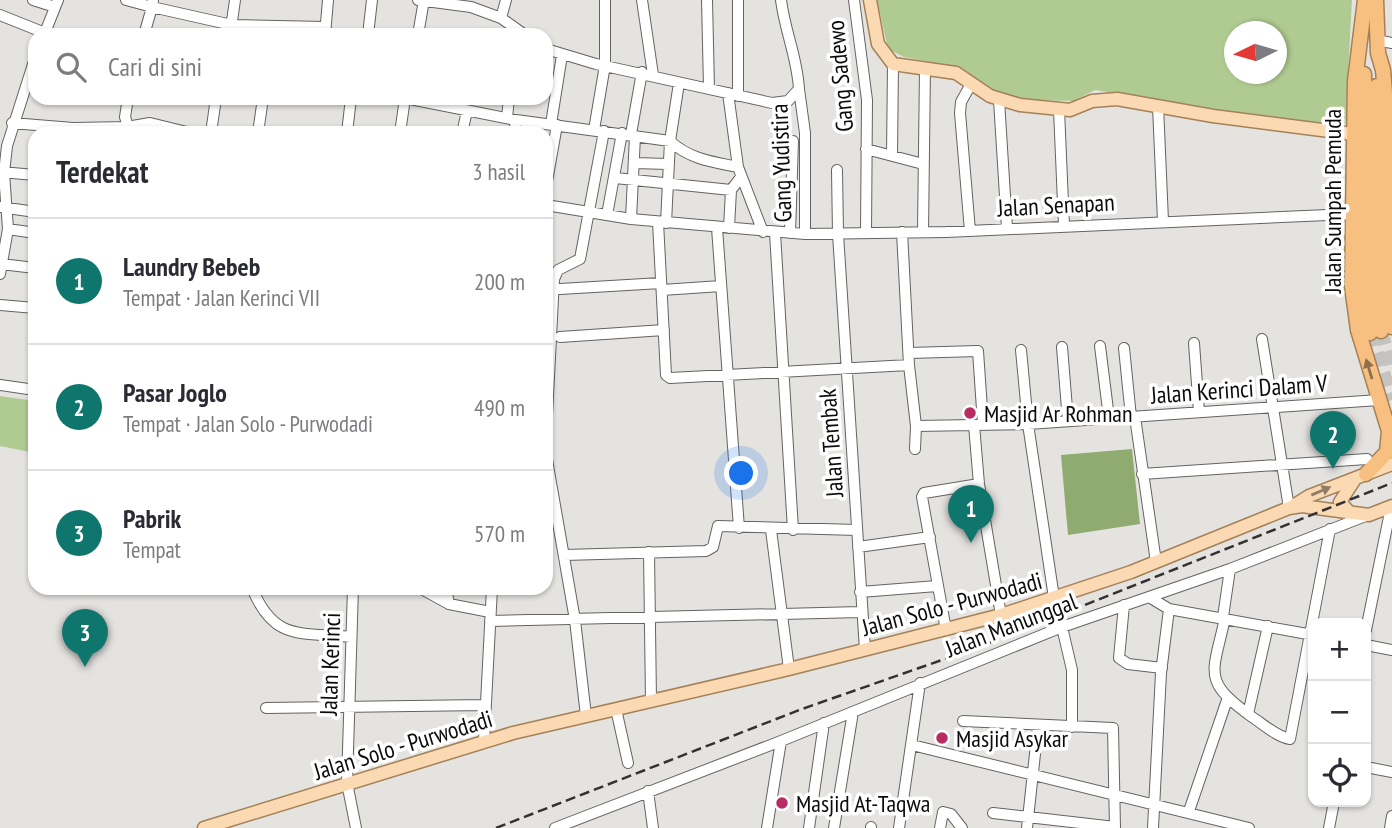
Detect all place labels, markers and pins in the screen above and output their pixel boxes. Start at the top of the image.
place label: Masjid Ar Rohman [984,398,1133,429]
marker: Masjid Ar Rohman [962,405,978,421]
pin: 2 [1310,411,1356,469]
pin: 1 [948,485,994,543]
pin: 3 [62,609,108,667]
place label: Masjid Asykar [956,723,1069,754]
marker: Masjid Asykar [934,730,950,746]
place label: Masjid At-Taqwa [796,788,930,819]
marker: Masjid At-Taqwa [774,795,790,811]

